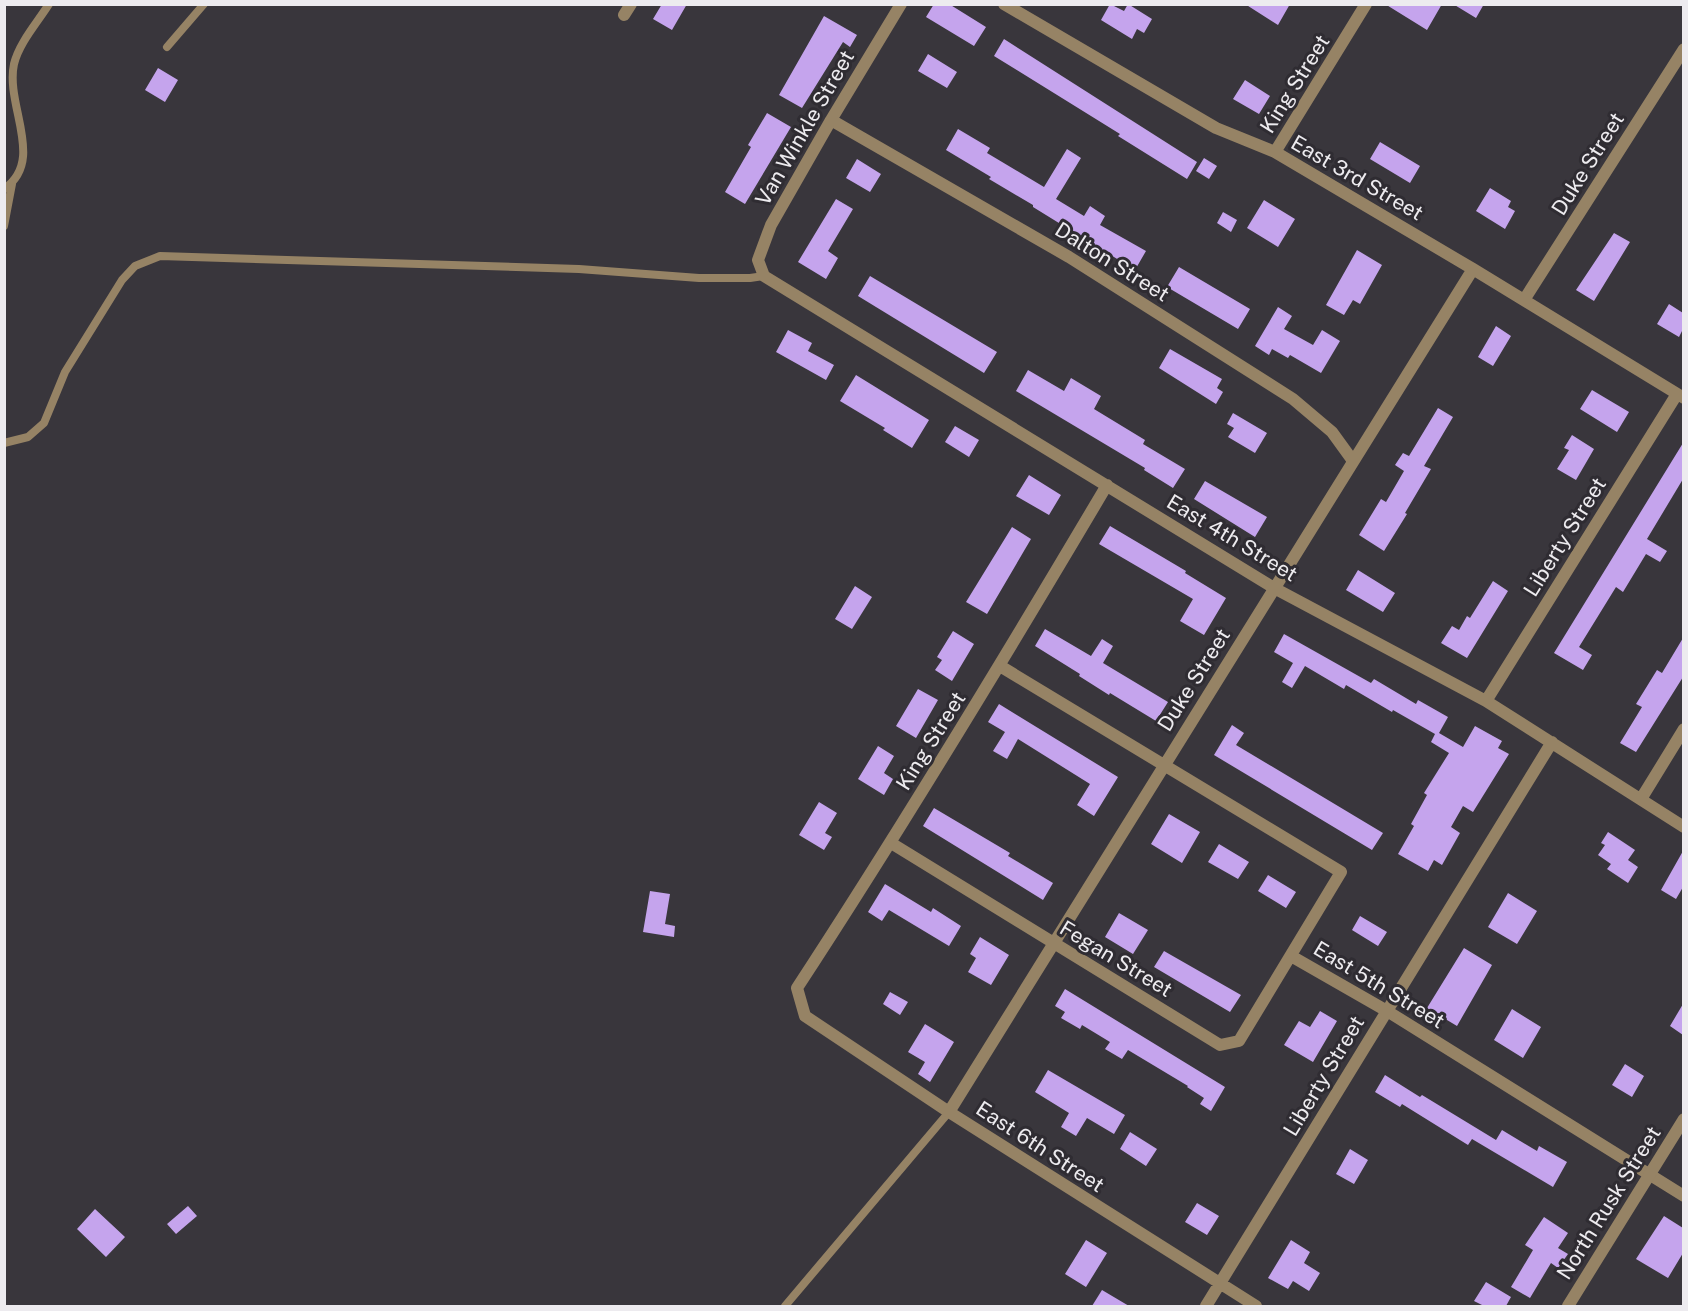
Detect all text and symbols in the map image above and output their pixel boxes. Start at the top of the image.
street label: King Street [1254,30,1335,138]
street label: Van Winkle Street [750,46,859,210]
street label: Duke Street [1546,108,1629,220]
street label: East 3rd Street [1287,130,1428,225]
street label: Dalton Street [1050,217,1174,307]
street label: Liberty Street [1518,473,1611,601]
street label: East 4th Street [1162,489,1302,586]
street label: Duke Street [1152,624,1235,736]
street label: King Street [890,687,971,795]
street label: Fegan Street [1055,915,1177,1002]
street label: East 5th Street [1309,936,1449,1033]
street label: Liberty Street [1278,1011,1369,1140]
street label: East 6th Street [971,1096,1109,1197]
street label: North Rusk Street [1551,1122,1666,1284]

